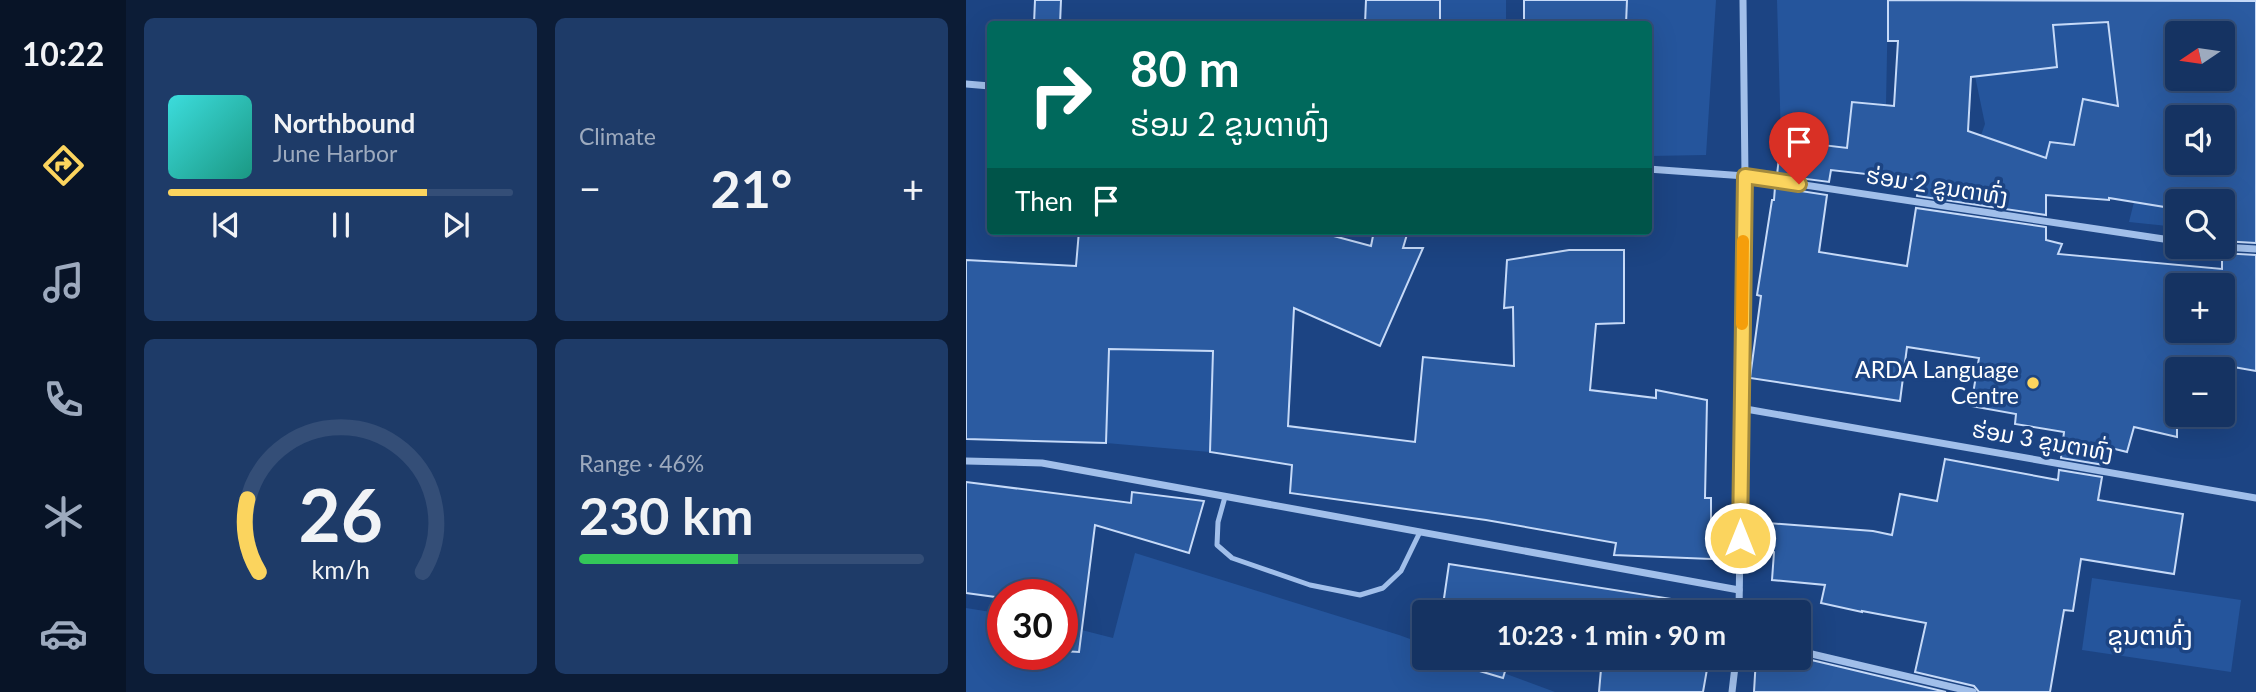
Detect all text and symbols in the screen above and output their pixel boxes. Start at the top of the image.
north arrow [2165,21,2235,91]
map controls [2165,21,2235,427]
text: 10:22 [22,34,104,73]
text: 80 m [1130,39,1240,97]
icon: right [1015,49,1106,140]
text: ຮ່ອມ 2 ຂູນຕາທົ່ງ [1130,104,1330,143]
button: sound [2165,105,2235,175]
text: Northbound [273,107,415,139]
pin [1769,112,1829,184]
text: Climate [579,122,656,150]
icon: arrive [1780,123,1818,161]
text: June Harbor [273,139,397,167]
icon: directions [39,141,88,190]
text: 21° [711,157,792,219]
street label: ຮ່ອມ 2 ຂູນຕາທົ່ງ [1864,159,2010,212]
text: − [579,165,601,211]
text: + [902,165,924,211]
icon: arrive [1087,182,1125,220]
text: Then [1015,185,1073,217]
button: search [2165,189,2235,259]
icon: previous [207,206,245,244]
icon: pause [322,206,360,244]
icon: next [437,206,475,244]
icon: music [39,258,88,307]
button: + [2165,273,2235,343]
place label: ARDA Language Centre [1855,355,2019,409]
button: − [2165,357,2235,427]
icon: phone [39,375,88,424]
marker: ARDA Language Centre [2025,375,2041,391]
street label: ຮ່ອມ 3 ຂູນຕາທົ່ງ [1970,413,2116,468]
text: Range · 46% [579,449,704,477]
text: 26 [298,471,383,559]
text: 230 km [579,484,753,546]
icon: climate [39,492,88,541]
position arrow [1703,501,1777,575]
text: km/h [311,554,370,584]
speed limit sign: 30 [987,579,1078,670]
icon: car [39,609,88,658]
district label: ຂູນຕາທົ່ງ [2107,618,2193,653]
text: 10:23 · 1 min · 90 m [1497,619,1726,651]

